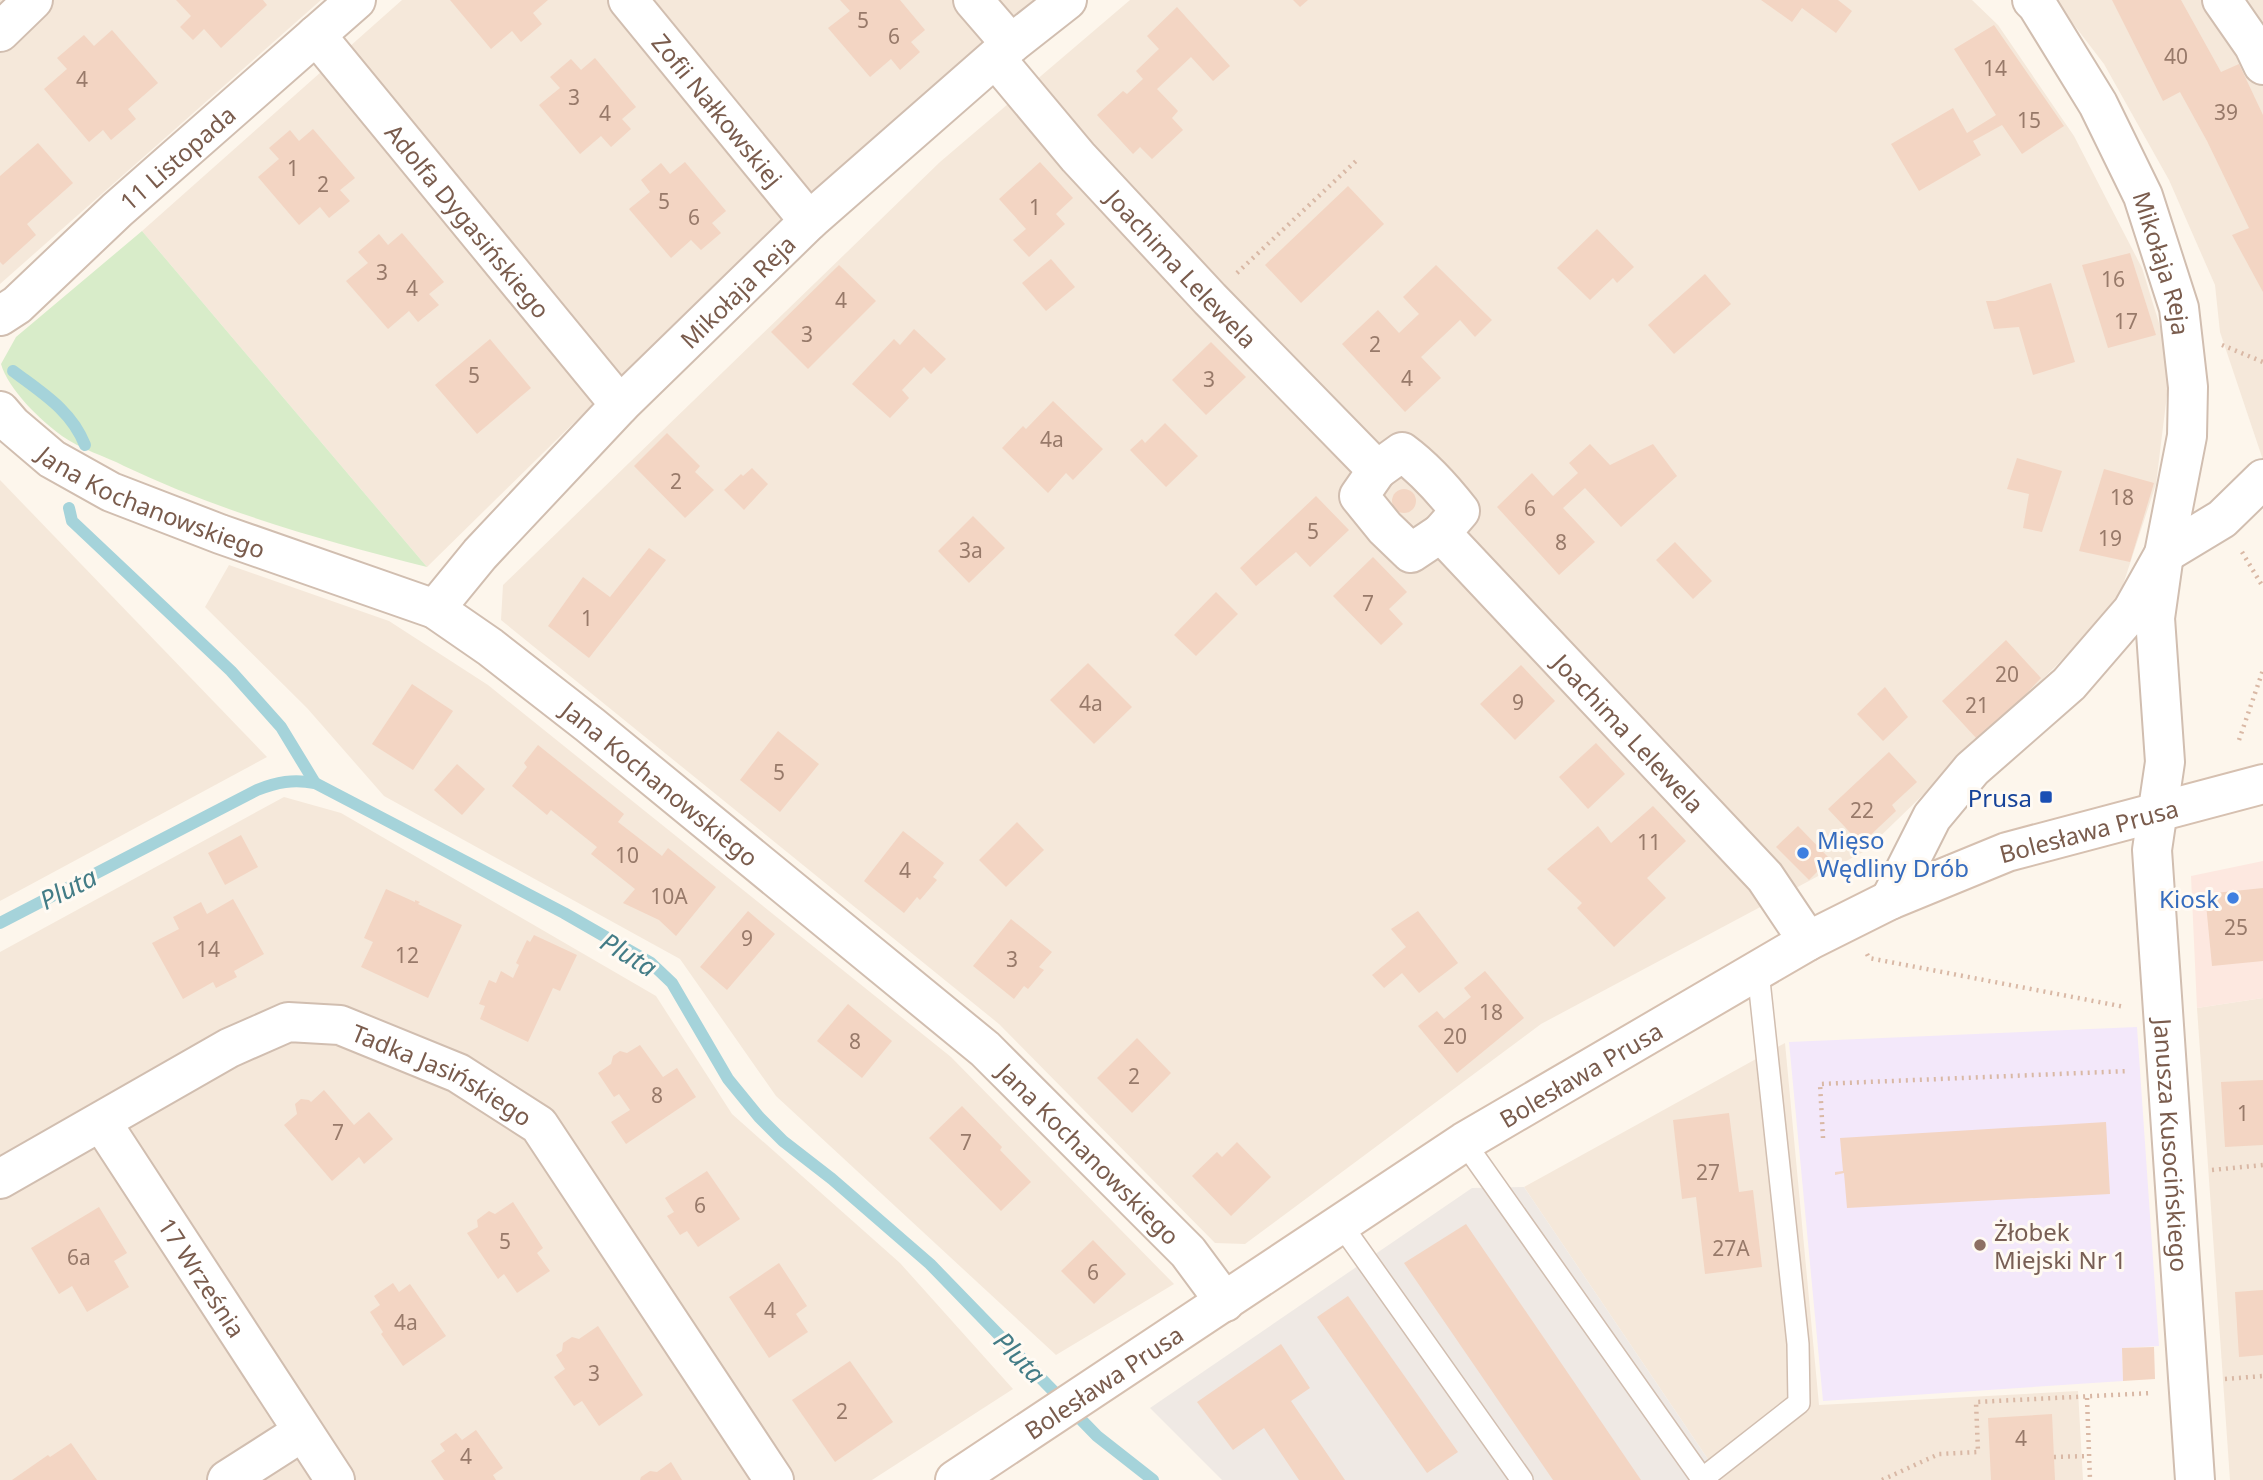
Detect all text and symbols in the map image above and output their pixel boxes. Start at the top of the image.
house number: 5 [857,6,869,34]
house number: 6 [888,22,900,50]
street label: Zofii Nałkowskiej [645,26,791,193]
house number: 40 [2164,42,2188,70]
house number: 14 [1983,54,2007,82]
house number: 4 [76,65,88,93]
house number: 3 [568,83,580,111]
street label: 11 Listopada [112,98,242,217]
house number: 39 [2214,98,2238,126]
house number: 4 [599,99,611,127]
house number: 15 [2017,106,2041,134]
street label: Adolfa Dygasińskiego [379,116,558,325]
house number: 1 [287,154,299,182]
house number: 2 [317,170,329,198]
street label: Joachima Lelewela [1098,180,1265,355]
house number: 5 [658,187,670,215]
street label: Mikołaja Reja [2126,187,2198,337]
house number: 1 [1029,193,1041,221]
house number: 6 [688,203,700,231]
street label: Mikołaja Reja [672,227,802,355]
house number: 3 [376,258,388,286]
house number: 16 [2101,265,2125,293]
house number: 4 [406,274,418,302]
house number: 4 [835,286,847,314]
house number: 17 [2114,307,2138,335]
house number: 3 [801,320,813,348]
house number: 2 [1369,330,1381,358]
house number: 5 [468,361,480,389]
house number: 4 [1401,364,1413,392]
house number: 3 [1203,365,1215,393]
house number: 4a [1040,425,1064,453]
street label: Jana Kochanowskiego [30,436,270,565]
house number: 2 [670,467,682,495]
house number: 18 [2110,483,2134,511]
house number: 6 [1524,494,1536,522]
house number: 5 [1307,517,1319,545]
house number: 19 [2098,524,2122,552]
house number: 8 [1555,528,1567,556]
house number: 3a [959,536,983,564]
house number: 7 [1362,589,1374,617]
house number: 1 [581,604,593,632]
street label: Joachima Lelewela [1545,645,1712,819]
house number: 20 [1995,660,2019,688]
house number: 9 [1512,688,1524,716]
house number: 4a [1079,689,1103,717]
house number: 21 [1965,691,1989,719]
street label: Jana Kochanowskiego [554,692,766,873]
house number: 5 [773,758,785,786]
place label: Prusa [1968,781,2032,814]
marker: Prusa [2038,789,2054,805]
street label: Bolesława Prusa [1995,791,2182,870]
house number: 22 [1850,796,1874,824]
place label: Mięso Wędliny Drób [1817,823,1969,884]
house number: 11 [1637,828,1661,856]
house number: 10 [615,841,639,869]
marker: Mięso Wędliny Drób [1795,845,1811,861]
house number: 4 [899,856,911,884]
water label: Pluta [33,858,103,918]
house number: 10A [650,882,688,910]
place label: Kiosk [2159,882,2219,915]
marker: Kiosk [2225,890,2241,906]
house number: 25 [2224,913,2248,941]
water label: Pluta [594,923,664,985]
house number: 9 [741,924,753,952]
house number: 14 [196,935,220,963]
house number: 12 [395,941,419,969]
house number: 3 [1006,945,1018,973]
house number: 18 [1479,998,1503,1026]
street label: Bolesława Prusa [1493,1013,1668,1135]
street label: Tadka Jasińskiego [347,1015,539,1133]
street label: Janusza Kusocińskiego [2147,1015,2197,1273]
house number: 20 [1443,1022,1467,1050]
house number: 8 [849,1027,861,1055]
street label: Jana Kochanowskiego [990,1054,1187,1251]
house number: 2 [1128,1062,1140,1090]
house number: 8 [651,1081,663,1109]
house number: 1 [2237,1099,2249,1127]
house number: 7 [332,1118,344,1146]
house number: 7 [960,1128,972,1156]
house number: 27 [1696,1158,1720,1186]
house number: 6 [694,1191,706,1219]
street label: 17 Września [151,1211,254,1343]
place label: Żłobek Miejski Nr 1 [1994,1215,2127,1276]
house number: 5 [499,1227,511,1255]
house number: 27A [1712,1234,1750,1262]
marker: Żłobek Miejski Nr 1 [1972,1237,1988,1253]
house number: 6a [67,1243,91,1271]
house number: 6 [1087,1258,1099,1286]
house number: 4 [764,1296,776,1324]
house number: 4a [394,1308,418,1336]
street label: Bolesława Prusa [1018,1317,1189,1446]
water label: Pluta [986,1323,1054,1391]
house number: 3 [588,1359,600,1387]
house number: 2 [836,1397,848,1425]
house number: 4 [2015,1424,2027,1452]
house number: 4 [460,1442,472,1470]

